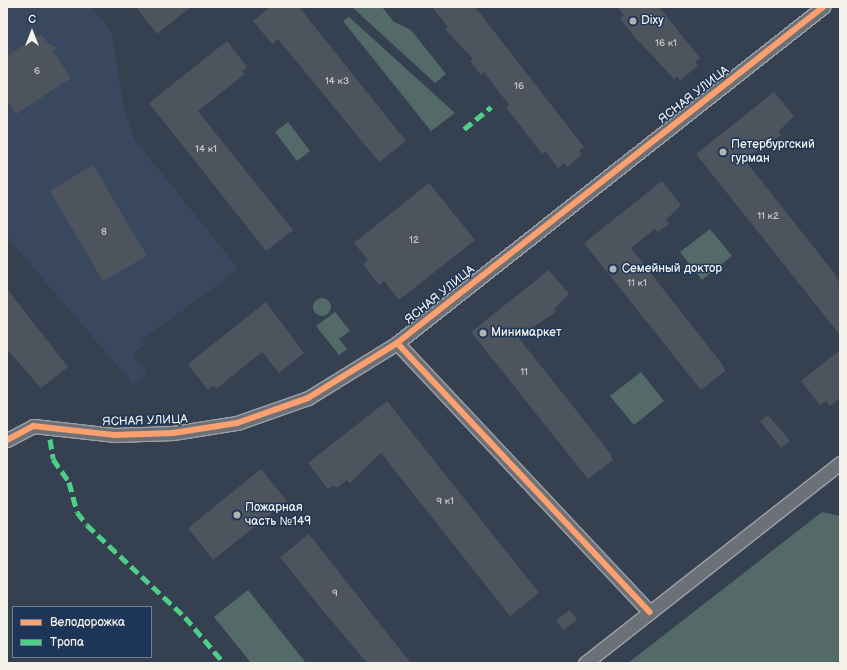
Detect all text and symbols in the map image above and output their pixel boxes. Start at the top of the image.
north arrow [12,12,52,52]
text: С [28,13,36,26]
place label: Dixy [641,14,664,28]
marker: Dixy [628,16,638,26]
house number: 16 к1 [655,38,677,50]
street label: ЯСНАЯ УЛИЦА [656,63,732,127]
house number: 6 [34,66,40,78]
house number: 14 к3 [325,76,349,88]
house number: 16 [514,81,524,93]
place label: Петербургский гурман [731,138,815,166]
house number: 14 к1 [195,144,217,156]
marker: Петербургский гурман [718,147,728,157]
house number: 11 к2 [757,211,779,223]
house number: 8 [101,227,107,239]
house number: 12 [409,235,419,247]
place label: Семейный доктор [622,262,722,276]
street label: ЯСНАЯ УЛИЦА [402,263,478,327]
marker: Семейный доктор [607,263,619,275]
house number: 11 к1 [627,278,647,290]
place label: Минимаркет [491,326,562,340]
marker: Минимаркет [478,328,488,338]
house number: 11 [520,367,528,379]
street label: ЯСНАЯ УЛИЦА [102,412,188,430]
house number: 9 к1 [436,496,454,508]
place label: Пожарная чаcть №149 [245,501,311,529]
marker: Пожарная чаcть №149 [232,510,242,520]
house number: 9 [332,588,338,600]
legend [12,606,152,658]
text: Велодорожка [50,615,125,630]
text: Тропа [50,635,84,650]

